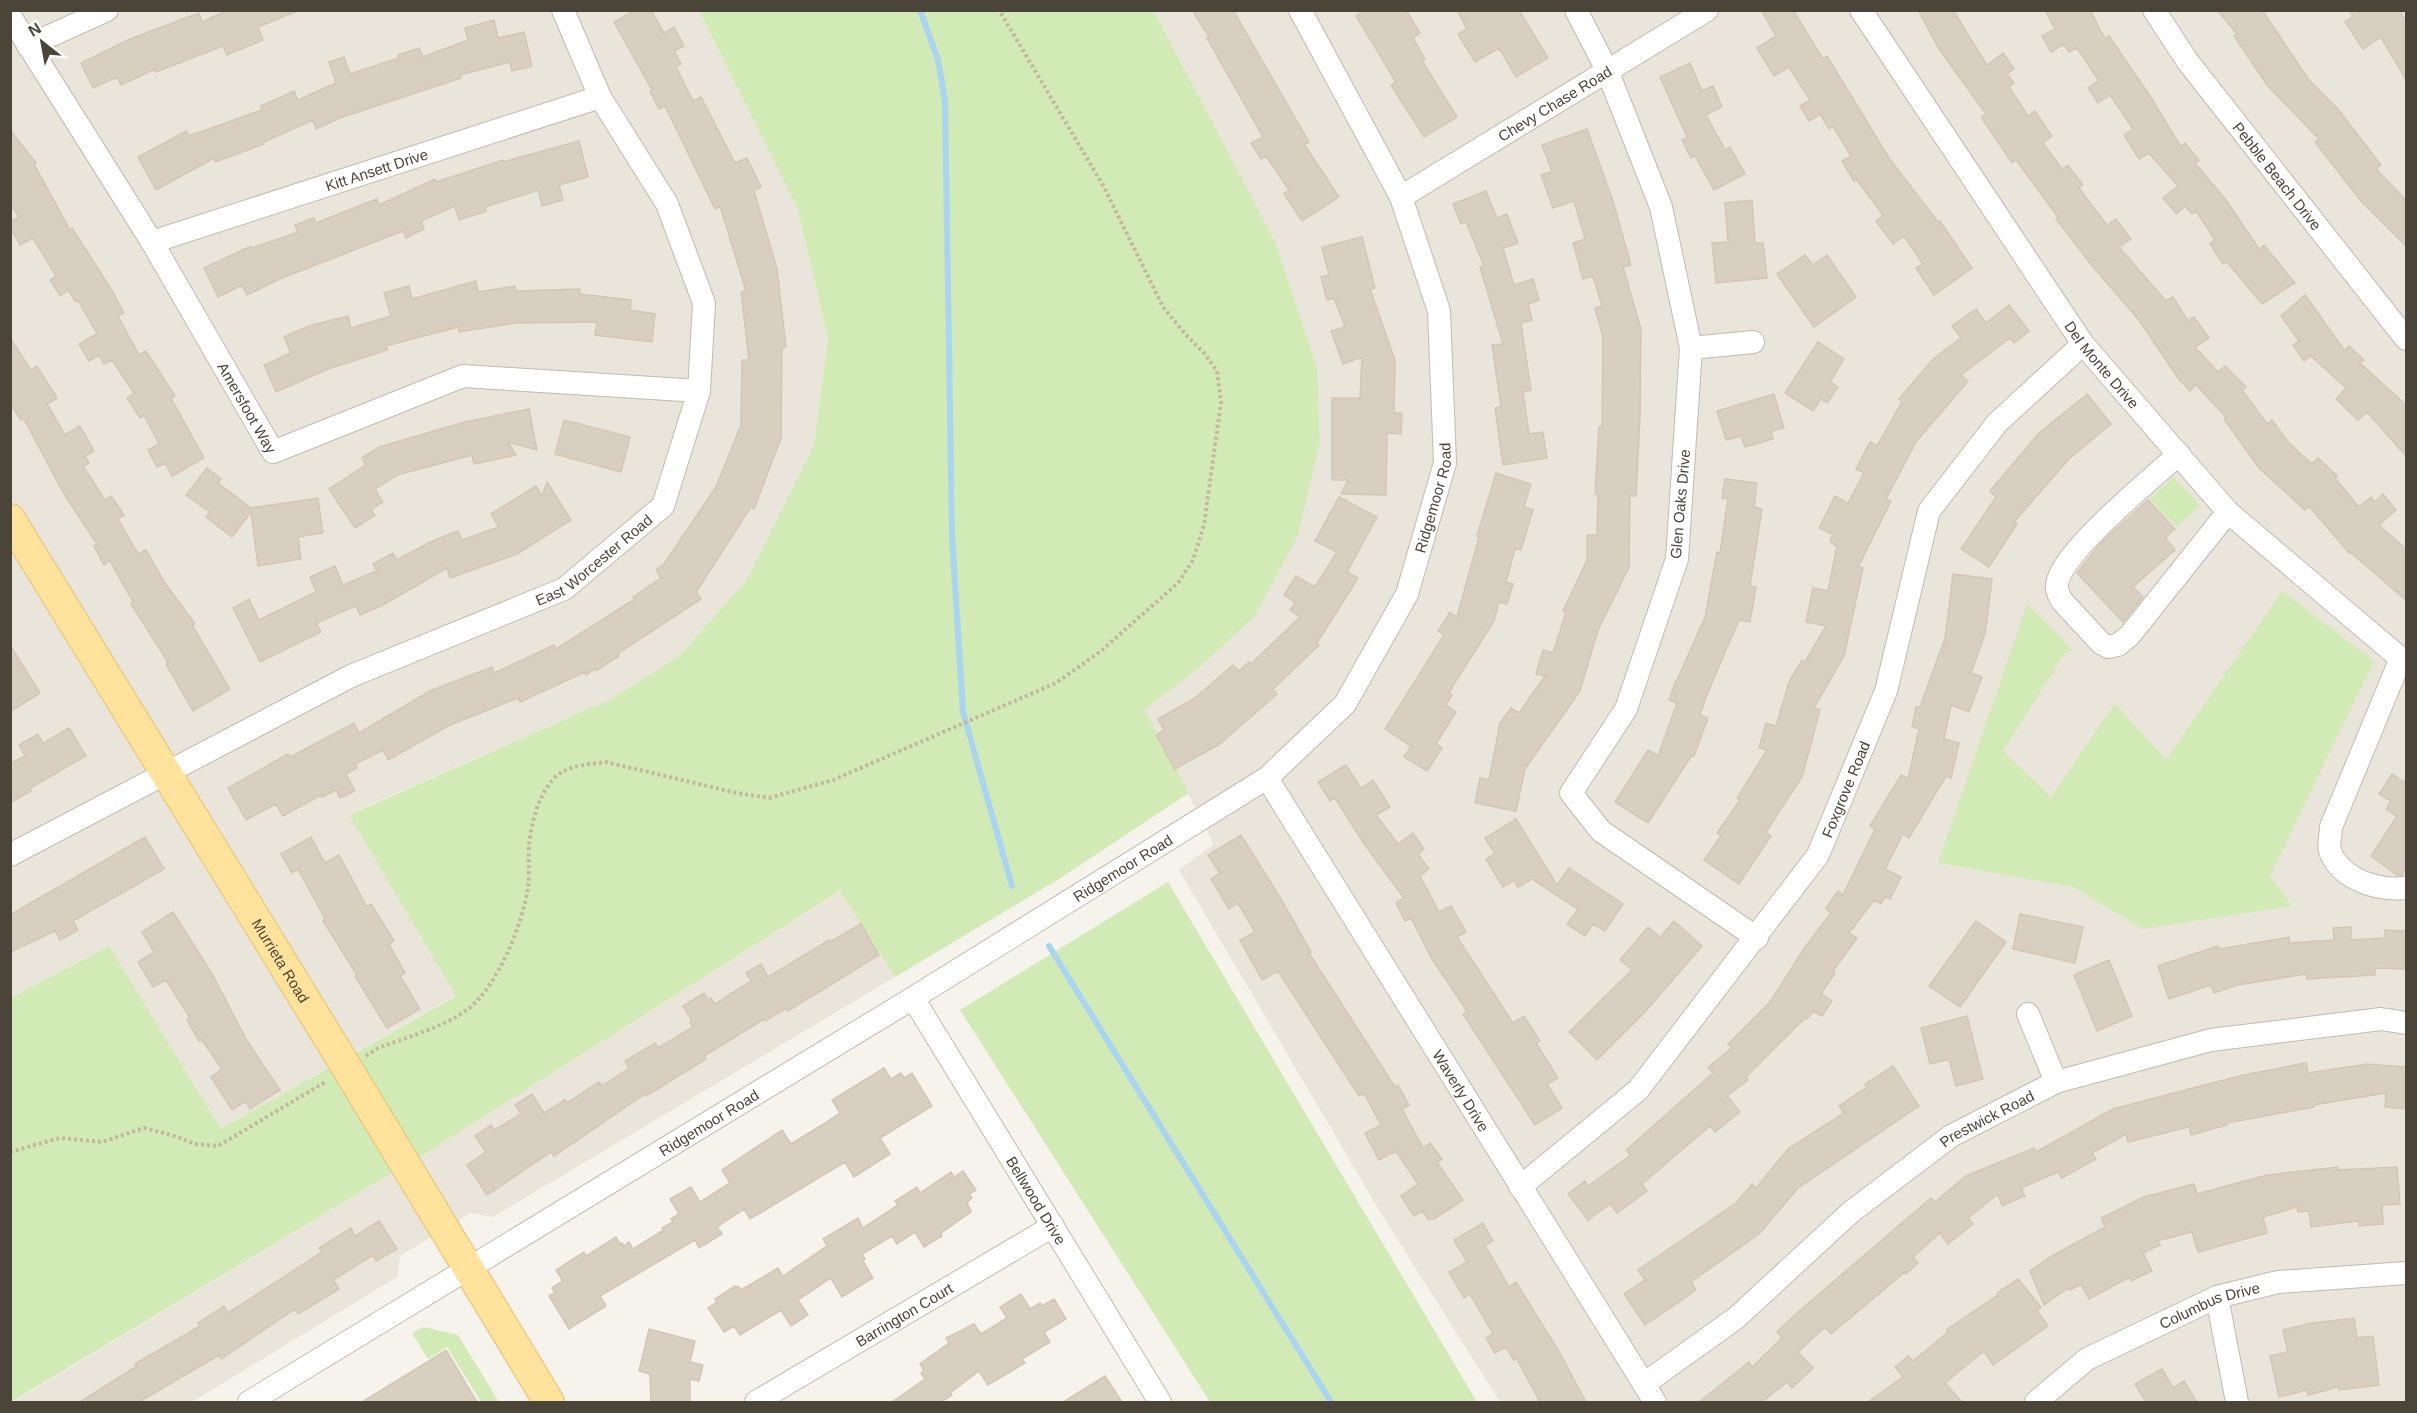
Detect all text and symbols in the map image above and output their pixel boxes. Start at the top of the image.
north arrow [12,12,72,72]
text: N [25,19,44,40]
street label: Chevy Chase Road [1495,62,1615,144]
street label: Pebble Beach Drive [2230,118,2325,233]
street label: Kitt Ansett Drive [323,145,430,194]
street label: Del Monte Drive [2062,318,2143,411]
street label: Amersfoot Way [215,359,280,456]
street label: Ridgemoor Road [1411,442,1454,555]
street label: Glen Oaks Drive [1667,448,1693,560]
street label: East Worcester Road [533,511,655,608]
street label: Foxgrove Road [1818,739,1873,840]
street label: Ridgemoor Road [1070,831,1175,905]
street label: Murrieta Road [249,915,313,1005]
street label: Waverly Drive [1430,1047,1493,1134]
street label: Ridgemoor Road [656,1086,761,1159]
street label: Prestwick Road [1936,1086,2037,1150]
street label: Bellwood Drive [1003,1153,1070,1247]
street label: Columbus Drive [2156,1278,2261,1332]
street label: Barrington Court [852,1279,956,1350]

